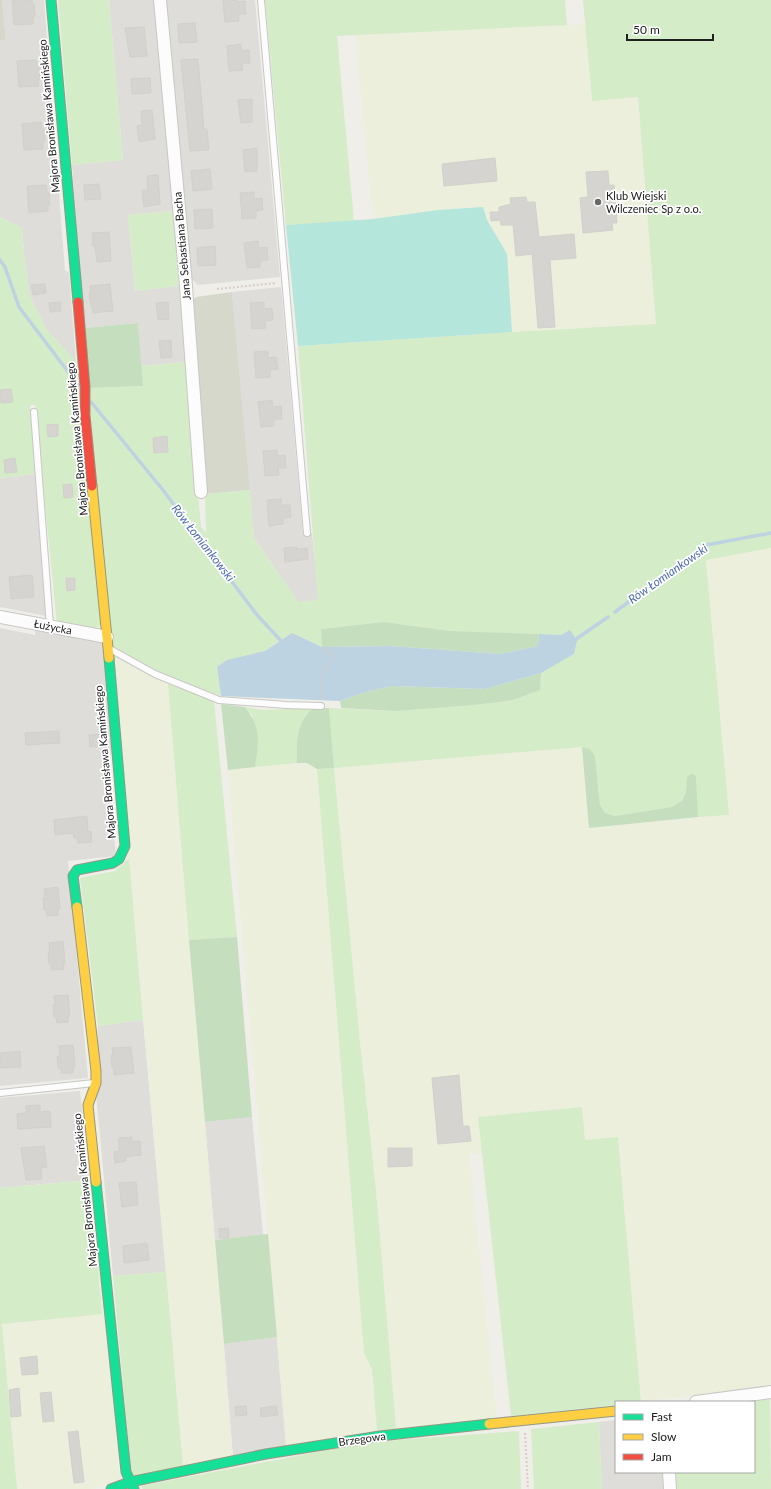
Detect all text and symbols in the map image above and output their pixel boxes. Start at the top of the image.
scale bar [627,16,713,42]
text: 50 m [633,22,660,37]
street label: Majora Bronisława Kamińskiego [35,39,62,193]
place label: Klub Wiejski Wilczeniec Sp z o.o. [606,189,701,215]
street label: Jana Sebastiana Bacha [170,191,193,301]
marker: Klub Wiejski Wilczeniec Sp z o.o. [593,197,603,207]
street label: Majora Bronisława Kamińskiego [63,362,90,516]
water label: Rów Łomiankowski [169,501,238,584]
water label: Rów Łomiankowski [625,540,711,607]
street label: Łużycka [33,616,73,637]
street label: Majora Bronisława Kamińskiego [91,685,118,839]
street label: Majora Bronisława Kamińskiego [70,1113,99,1267]
legend [615,1401,755,1473]
text: Fast [651,1409,673,1424]
street label: Brzegowa [338,1429,386,1448]
text: Slow [651,1429,677,1444]
text: Jam [651,1449,672,1464]

